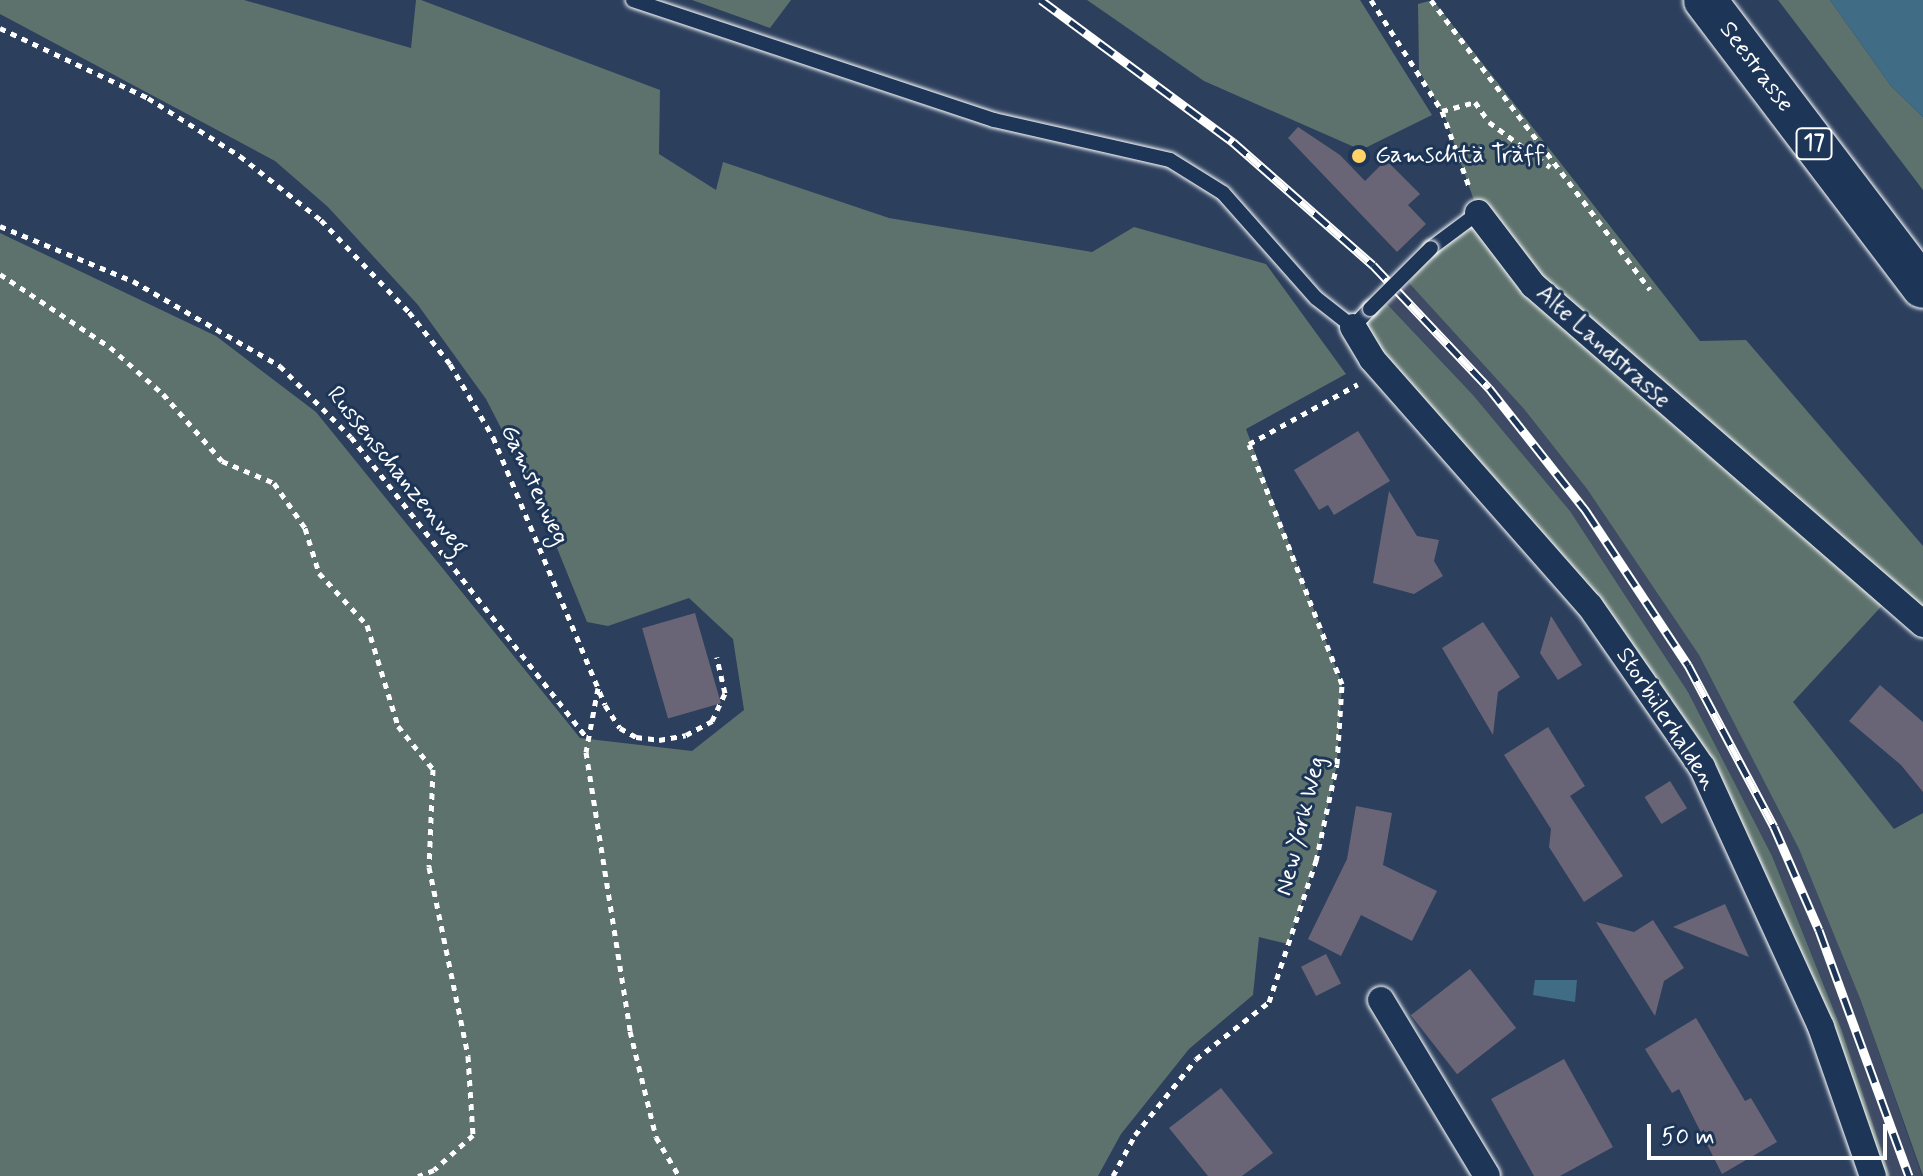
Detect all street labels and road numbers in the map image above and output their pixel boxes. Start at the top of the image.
street label: Seestrasse [1713,16,1799,118]
road number: 17 [1794,126,1834,162]
street label: Alte Landstrasse [1530,279,1676,415]
street label: Russenschanzenweg [320,381,474,561]
street label: Gamstenweg [494,420,574,550]
street label: Storbülerhalden [1609,642,1723,796]
street label: New York Weg [1269,752,1333,900]

